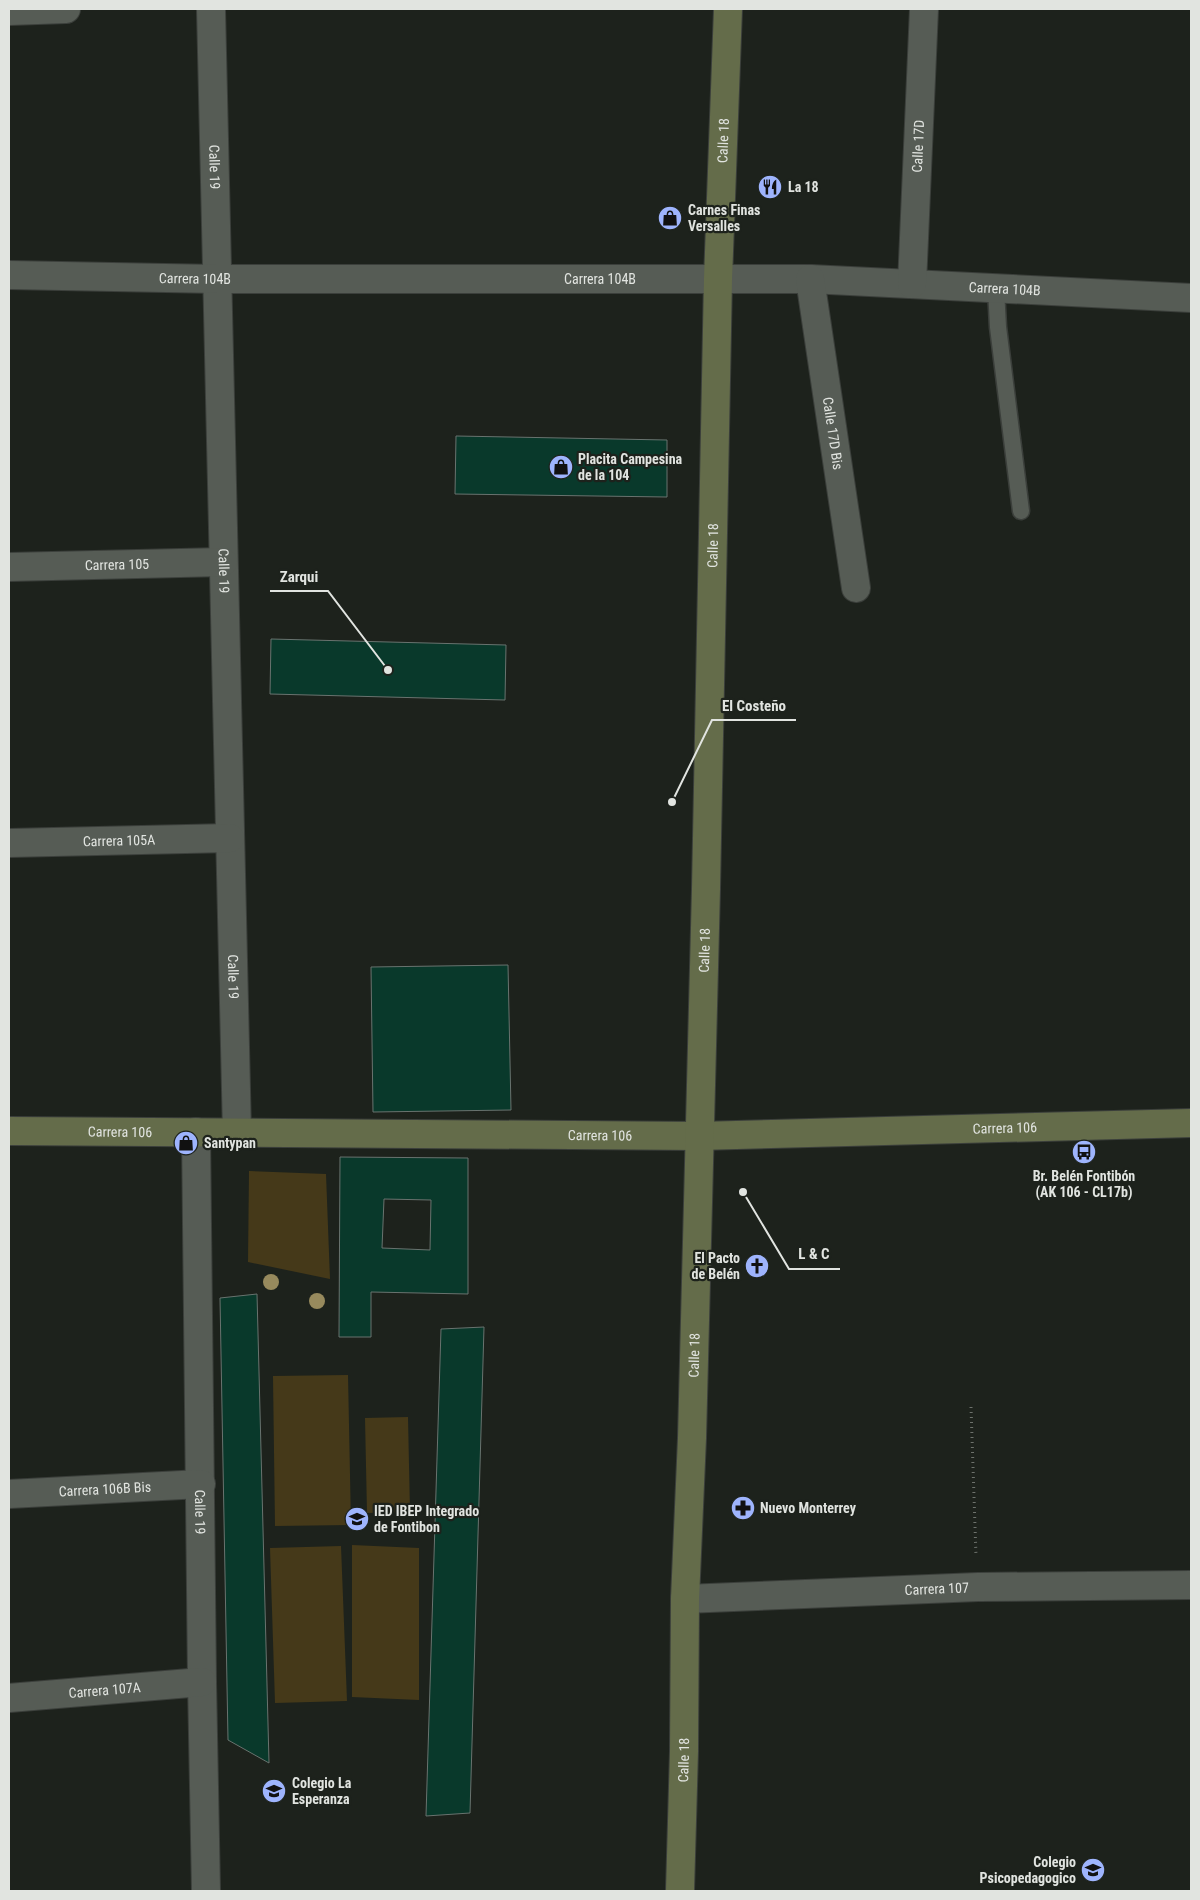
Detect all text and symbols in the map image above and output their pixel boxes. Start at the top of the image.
street label: Calle 18 [714,118,732,163]
street label: Calle 17D [909,119,927,173]
street label: Calle 19 [206,144,223,189]
restaurant icon: La 18 [757,174,783,200]
place label: La 18 [788,179,819,195]
place label: Carnes Finas Versalles [688,202,760,234]
shop icon: Carnes Finas Versalles [657,205,683,231]
street label: Carrera 104B [159,270,231,287]
street label: Carrera 104B [564,271,636,287]
street label: Carrera 104B [968,279,1041,298]
street label: Calle 17D Bis [820,396,846,471]
place label: Placita Campesina de la 104 [578,451,683,483]
shop icon: Placita Campesina de la 104 [548,454,574,480]
street label: Calle 18 [704,523,721,568]
street label: Calle 19 [215,548,233,593]
street label: Carrera 105 [85,556,149,573]
callout: Zarqui [270,561,328,591]
text: Zarqui [280,568,318,586]
callout: El Costeño [712,690,796,720]
text: El Costeño [722,697,786,715]
street label: Carrera 105A [83,832,155,849]
street label: Calle 18 [696,928,713,973]
street label: Calle 19 [225,954,242,999]
street label: Carrera 106 [973,1119,1037,1137]
street label: Carrera 106 [88,1124,152,1140]
street label: Carrera 106 [568,1127,632,1144]
shop icon: Santypan [173,1130,199,1156]
place label: Santypan [204,1135,256,1151]
bus stop icon: Br. Belén Fontibón (AK 106 - CL17b) [1071,1139,1097,1165]
place label: Br. Belén Fontibón (AK 106 - CL17b) [1033,1168,1135,1201]
callout: L & C [789,1239,840,1269]
text: L & C [798,1245,830,1263]
place label: El Pacto de Belén [691,1250,740,1282]
church icon: El Pacto de Belén [744,1253,770,1279]
street label: Calle 18 [686,1333,703,1378]
street label: Carrera 106B Bis [58,1479,151,1499]
street label: Calle 19 [192,1490,208,1534]
pharmacy icon: Nuevo Monterrey [730,1495,756,1521]
place label: Nuevo Monterrey [760,1500,857,1516]
place label: IED IBEP Integrado de Fontibon [374,1503,479,1535]
school or university icon: IED IBEP Integrado de Fontibon [344,1506,370,1532]
street label: Carrera 107 [904,1579,969,1598]
street label: Carrera 107A [68,1679,141,1701]
street label: Calle 18 [675,1738,692,1783]
place label: Colegio La Esperanza [292,1775,352,1807]
school or university icon: Colegio La Esperanza [261,1778,287,1804]
place label: Colegio Psicopedagogico [980,1854,1076,1886]
school or university icon: Colegio Psicopedagogico [1080,1857,1106,1883]

